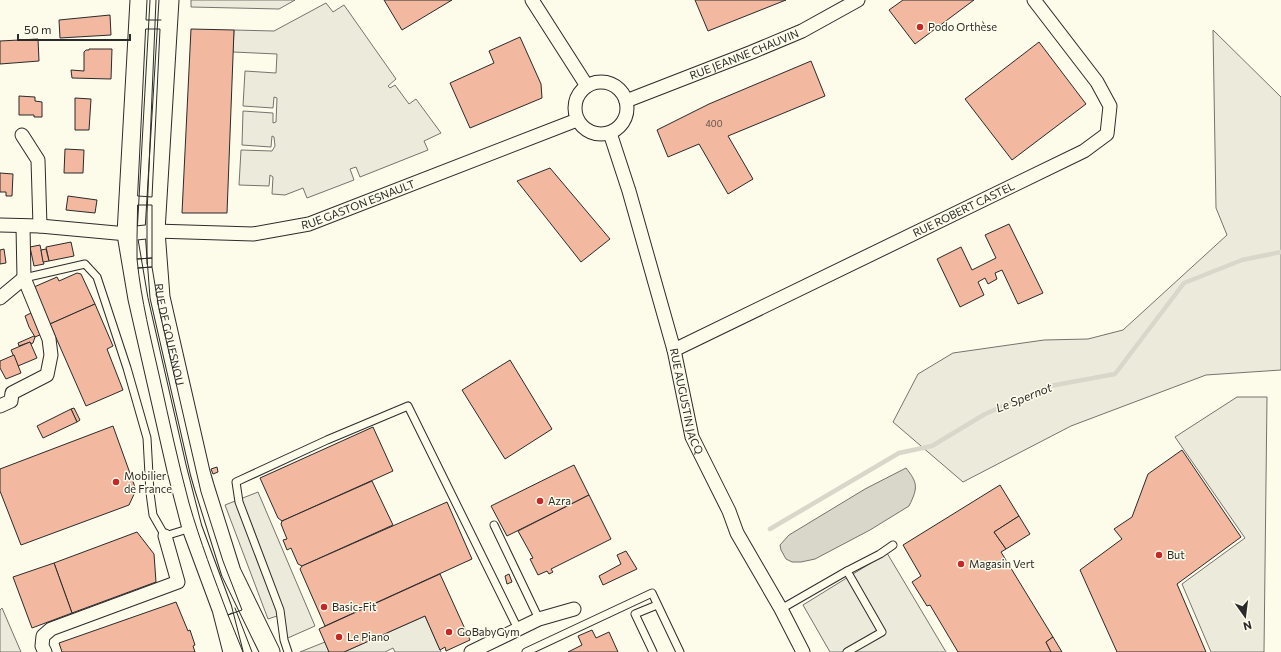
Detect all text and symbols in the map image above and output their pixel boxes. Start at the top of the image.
scale bar [18,16,130,42]
place label: Podo Orthèse [928,20,997,33]
text: 50 m [24,22,52,36]
marker: Podo Orthèse [915,22,925,32]
street label: RUE JEANNE CHAUVIN [688,26,800,82]
house number: 400 [705,118,723,129]
street label: RUE GASTON ESNAULT [300,177,416,231]
street label: RUE ROBERT CASTEL [911,179,1016,239]
street label: RUE DE GOUESNOU [153,283,187,386]
street label: RUE AUGUSTIN JACQ [668,347,707,456]
water label: Le Spernot [993,379,1055,415]
place label: Mobilier de France [124,469,172,495]
marker: Mobilier de France [111,477,121,487]
place label: Azra [548,494,571,507]
marker: Azra [535,496,545,506]
place label: But [1167,548,1185,561]
marker: But [1154,550,1164,560]
place label: Magasin Vert [969,557,1035,570]
marker: Magasin Vert [956,559,966,569]
north arrow [1225,596,1265,636]
place label: Basic-Fit [332,600,377,613]
marker: Basic-Fit [319,602,329,612]
text: N [1242,619,1253,633]
place label: GoBabyGym [457,625,520,638]
marker: GoBabyGym [444,627,454,637]
place label: Le Piano [347,630,390,643]
marker: Le Piano [334,632,344,642]

